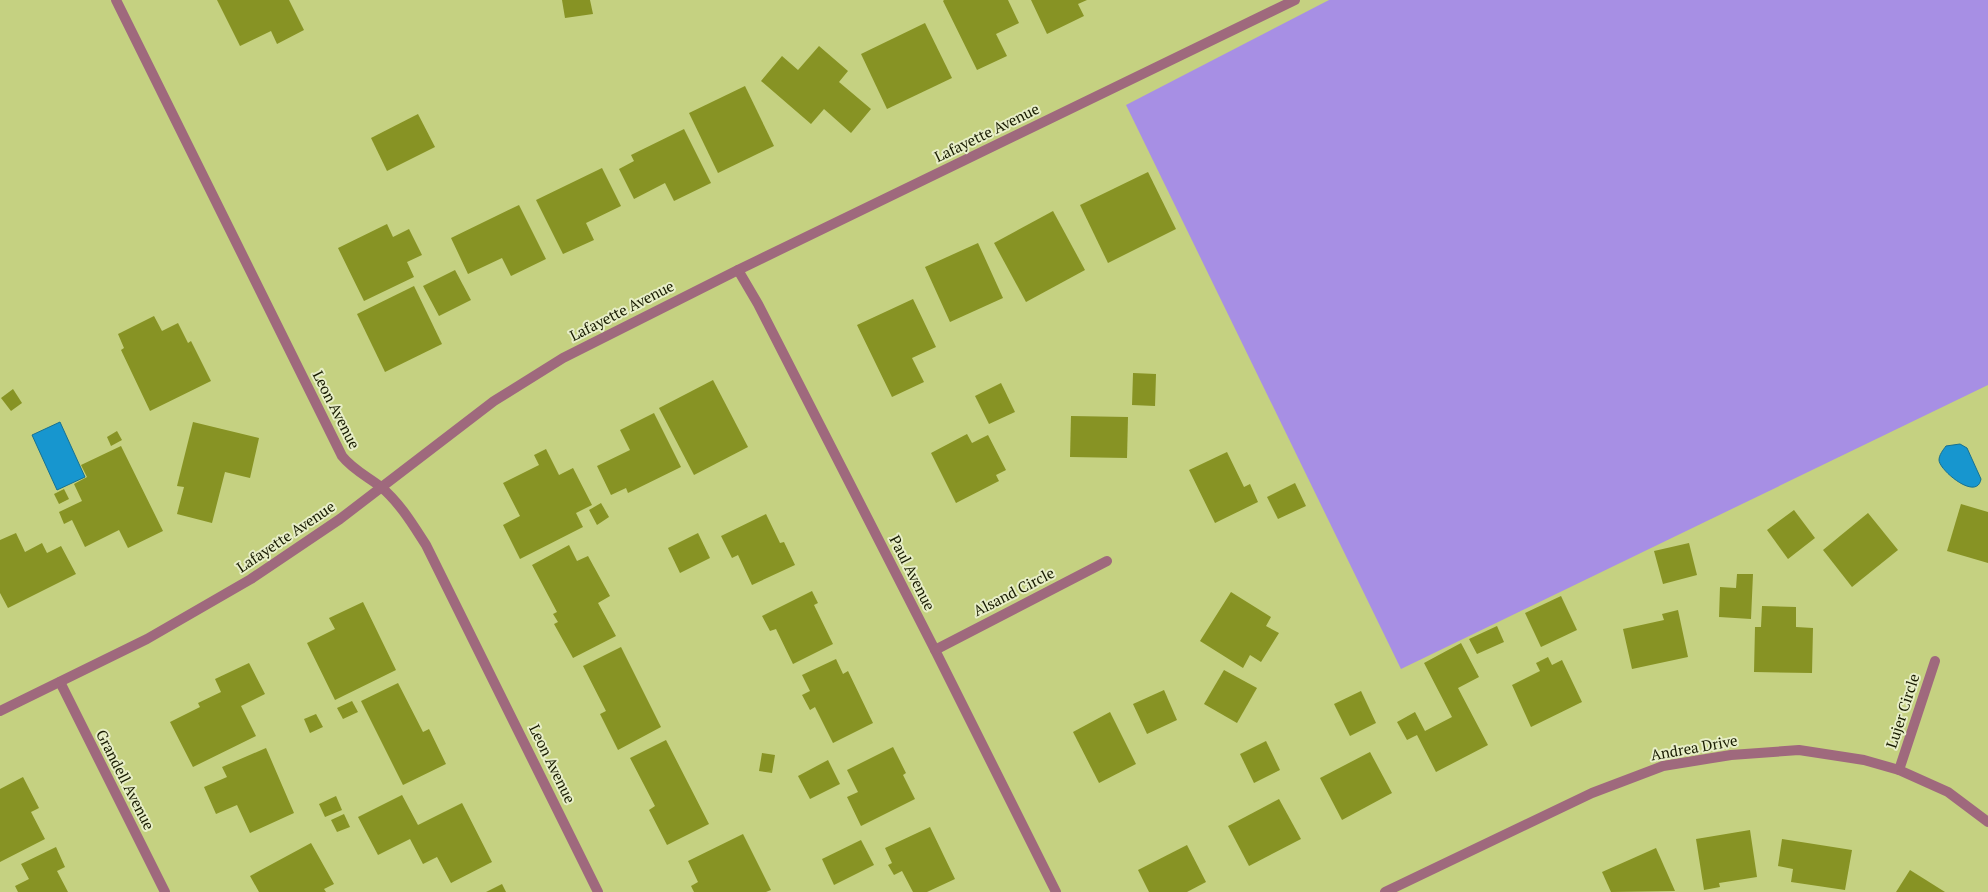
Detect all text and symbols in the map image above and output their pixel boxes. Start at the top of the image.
street label: Lafayette Avenue [931,98,1042,166]
street label: Lafayette Avenue [566,275,677,345]
street label: Leon Avenue [309,367,365,452]
street label: Lafayette Avenue [232,496,338,576]
street label: Paul Avenue [885,531,940,614]
street label: Alsand Circle [969,562,1058,620]
street label: Lujer Circle [1881,671,1923,750]
street label: Leon Avenue [525,721,581,806]
street label: Grandell Avenue [92,726,160,833]
street label: Andrea Drive [1649,730,1739,764]

